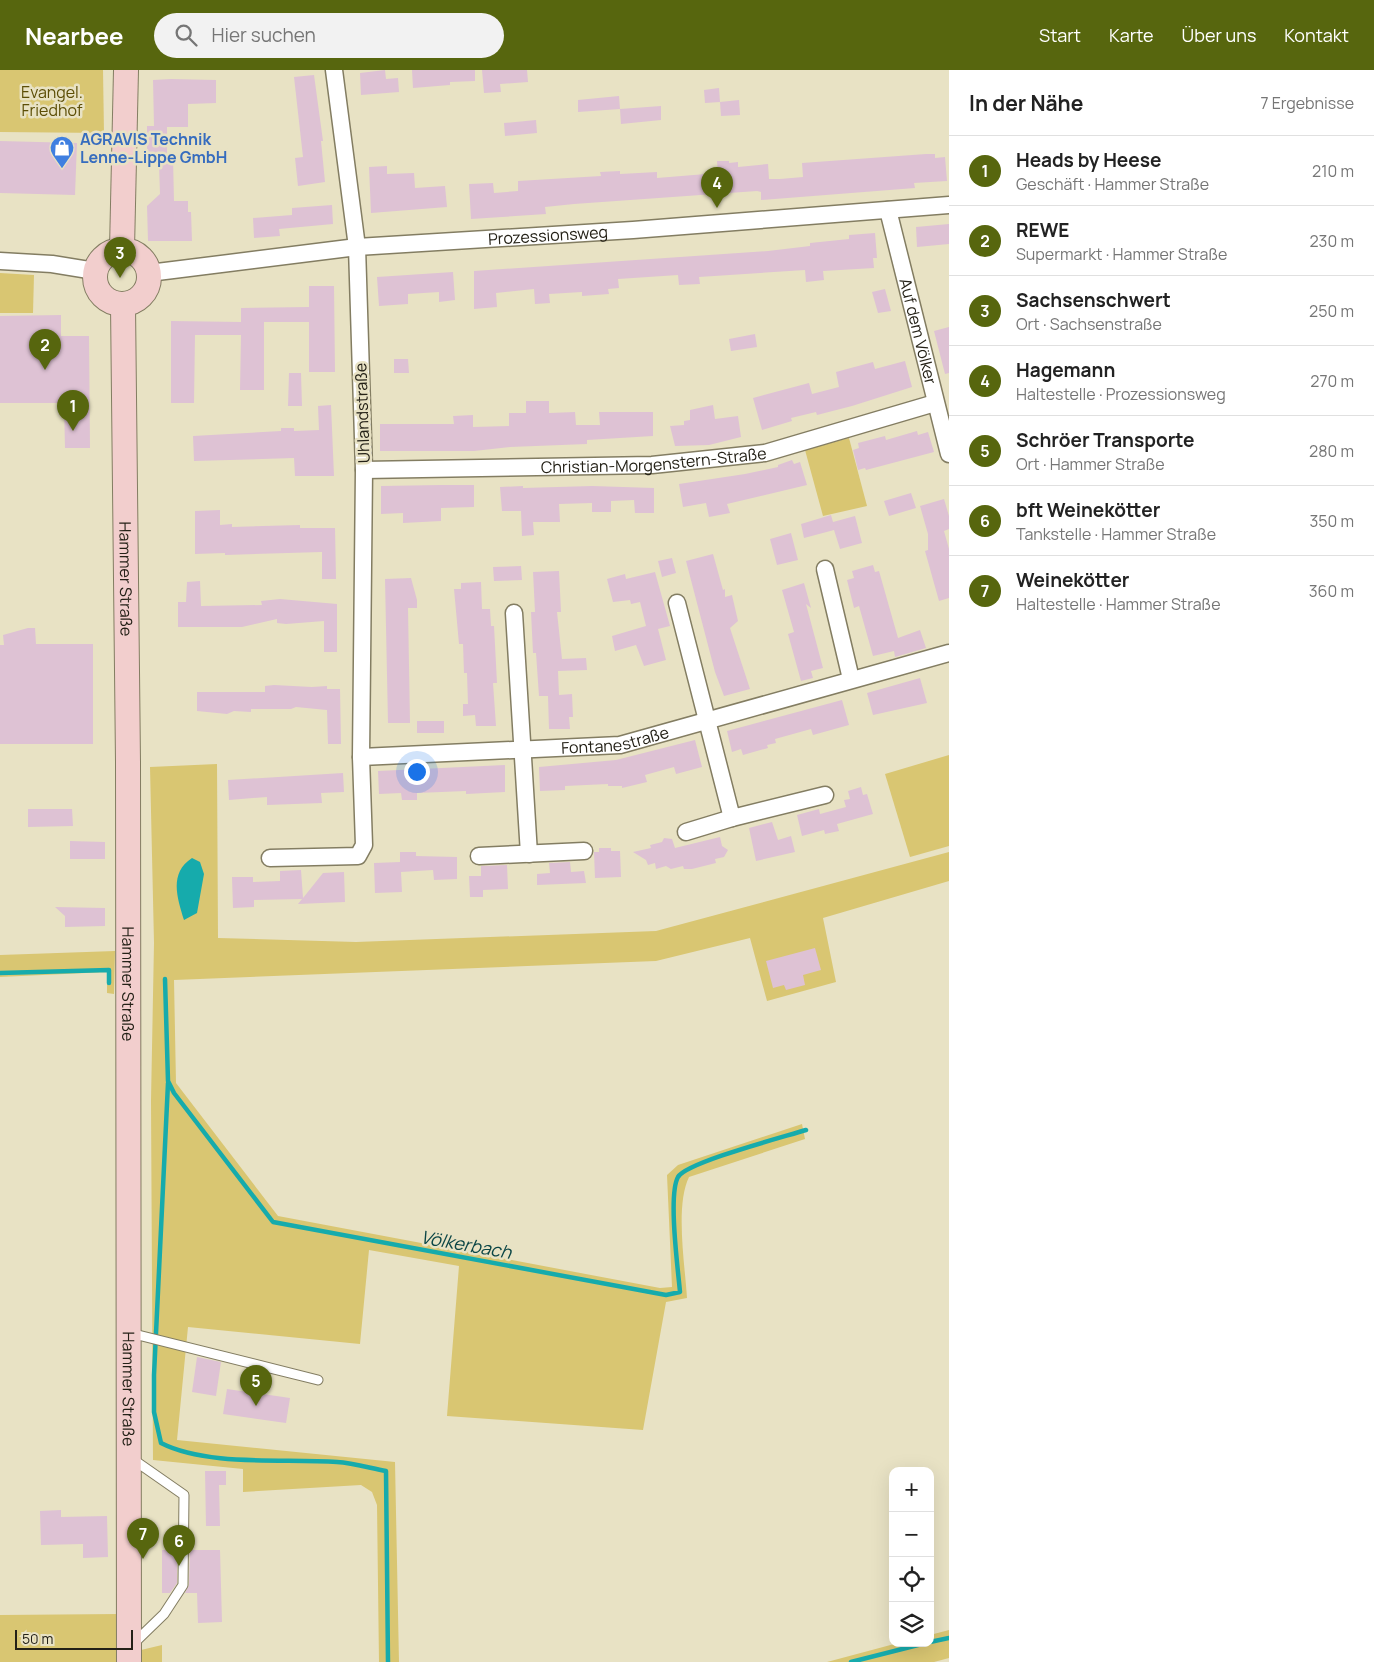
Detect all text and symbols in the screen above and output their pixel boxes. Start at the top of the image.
search box [154,13,504,58]
text: Nearbee [25,19,124,52]
icon: search [172,21,200,49]
text: Hier suchen [212,22,316,48]
text: Start [1039,23,1081,47]
text: Karte [1109,23,1154,47]
text: Über uns [1182,23,1256,47]
text: Kontakt [1284,23,1349,47]
park label: Evangel. Friedhof [21,81,83,121]
text: In der Nähe [969,89,1083,117]
text: 7 Ergebnisse [1261,92,1354,114]
place label: AGRAVIS Technik Lenne-Lippe GmbH [80,128,227,168]
shop icon: AGRAVIS Technik Lenne-Lippe GmbH [49,135,75,169]
text: Heads by Heese [1016,147,1161,173]
text: 1 [981,160,989,182]
text: 210 m [1312,160,1354,182]
pin: 4 [701,167,733,208]
text: Geschäft · Hammer Straße [1016,173,1209,195]
text: REWE [1016,217,1069,243]
street label: Prozessionsweg [487,221,609,250]
text: 2 [980,230,990,252]
text: 230 m [1310,230,1354,252]
pin: 3 [104,237,136,278]
text: Supermarkt · Hammer Straße [1016,243,1227,265]
street label: Auf dem Völker [894,276,942,387]
text: Sachsenschwert [1016,287,1171,313]
text: 3 [980,300,990,322]
text: 250 m [1309,300,1354,322]
text: Ort · Sachsenstraße [1016,313,1162,335]
pin: 2 [29,329,61,370]
text: Hagemann [1016,357,1115,383]
street label: Uhlandstraße [349,362,375,464]
text: 4 [980,370,990,392]
text: 270 m [1310,370,1354,392]
text: Haltestelle · Prozessionsweg [1016,383,1226,405]
pin: 1 [57,390,89,431]
text: Schröer Transporte [1016,427,1194,453]
text: 5 [980,440,990,462]
text: 280 m [1309,440,1354,462]
street label: Christian-Morgenstern-Straße [541,442,768,478]
text: Ort · Hammer Straße [1016,453,1165,475]
text: bft Weinekötter [1016,497,1160,523]
text: 6 [980,510,990,532]
text: 350 m [1309,510,1354,532]
street label: Hammer Straße [114,521,138,637]
text: Tankstelle · Hammer Straße [1016,523,1216,545]
text: Weinekötter [1016,567,1129,593]
text: 7 [981,580,989,602]
text: 360 m [1309,580,1354,602]
text: Haltestelle · Hammer Straße [1016,593,1220,615]
street label: Fontanestraße [561,721,671,759]
your location [404,759,430,785]
street label: Hammer Straße [117,927,139,1041]
water label: Völkerbach [419,1224,515,1264]
street label: Hammer Straße [118,1332,140,1446]
pin: 5 [240,1365,272,1406]
map controls [889,1467,934,1647]
button: + [889,1467,934,1512]
button: − [889,1512,934,1557]
pin: 7 [127,1518,159,1559]
pin: 6 [163,1525,195,1566]
button: locate [889,1557,934,1602]
button: layers [889,1602,934,1647]
scale bar [15,1627,132,1650]
text: 50 m [22,1629,53,1648]

